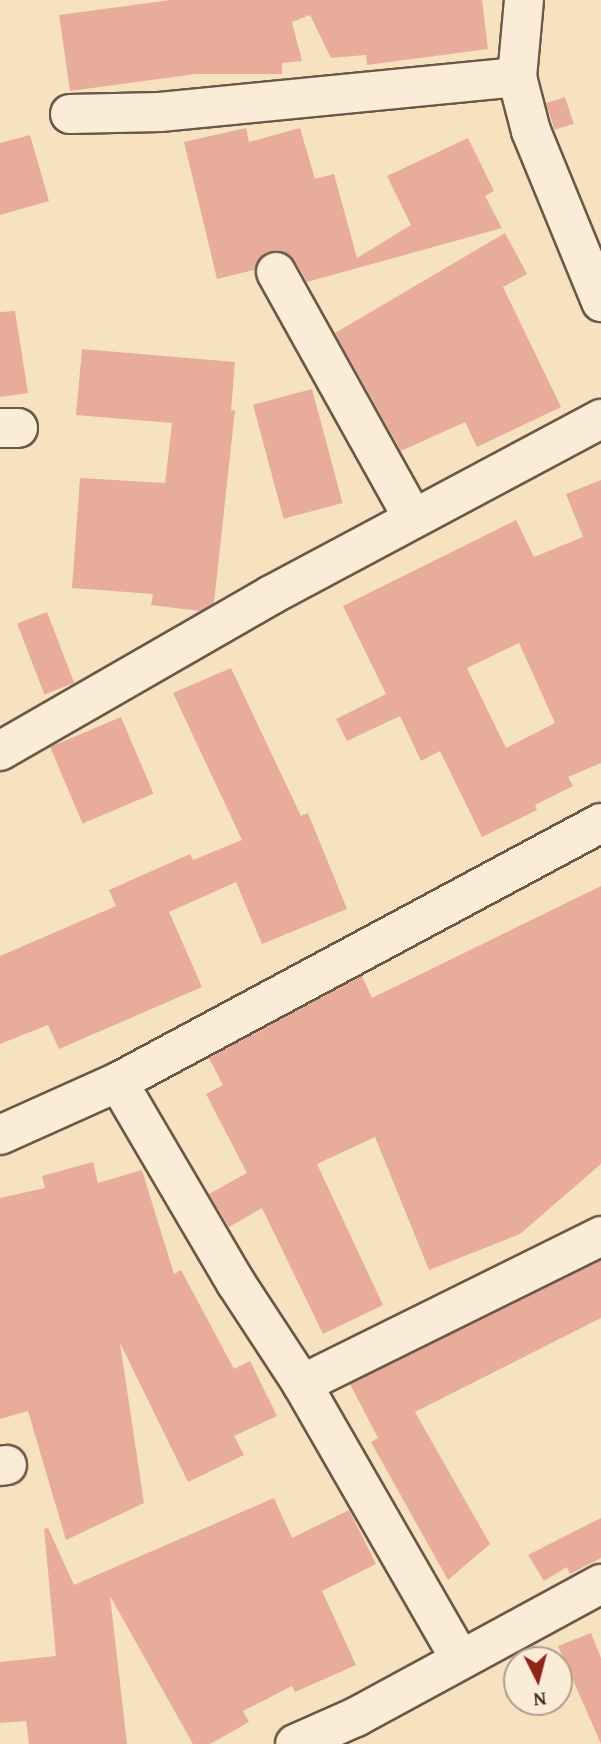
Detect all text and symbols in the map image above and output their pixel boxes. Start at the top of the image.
north arrow [503,1646,573,1716]
text: N [532,1685,548,1714]

